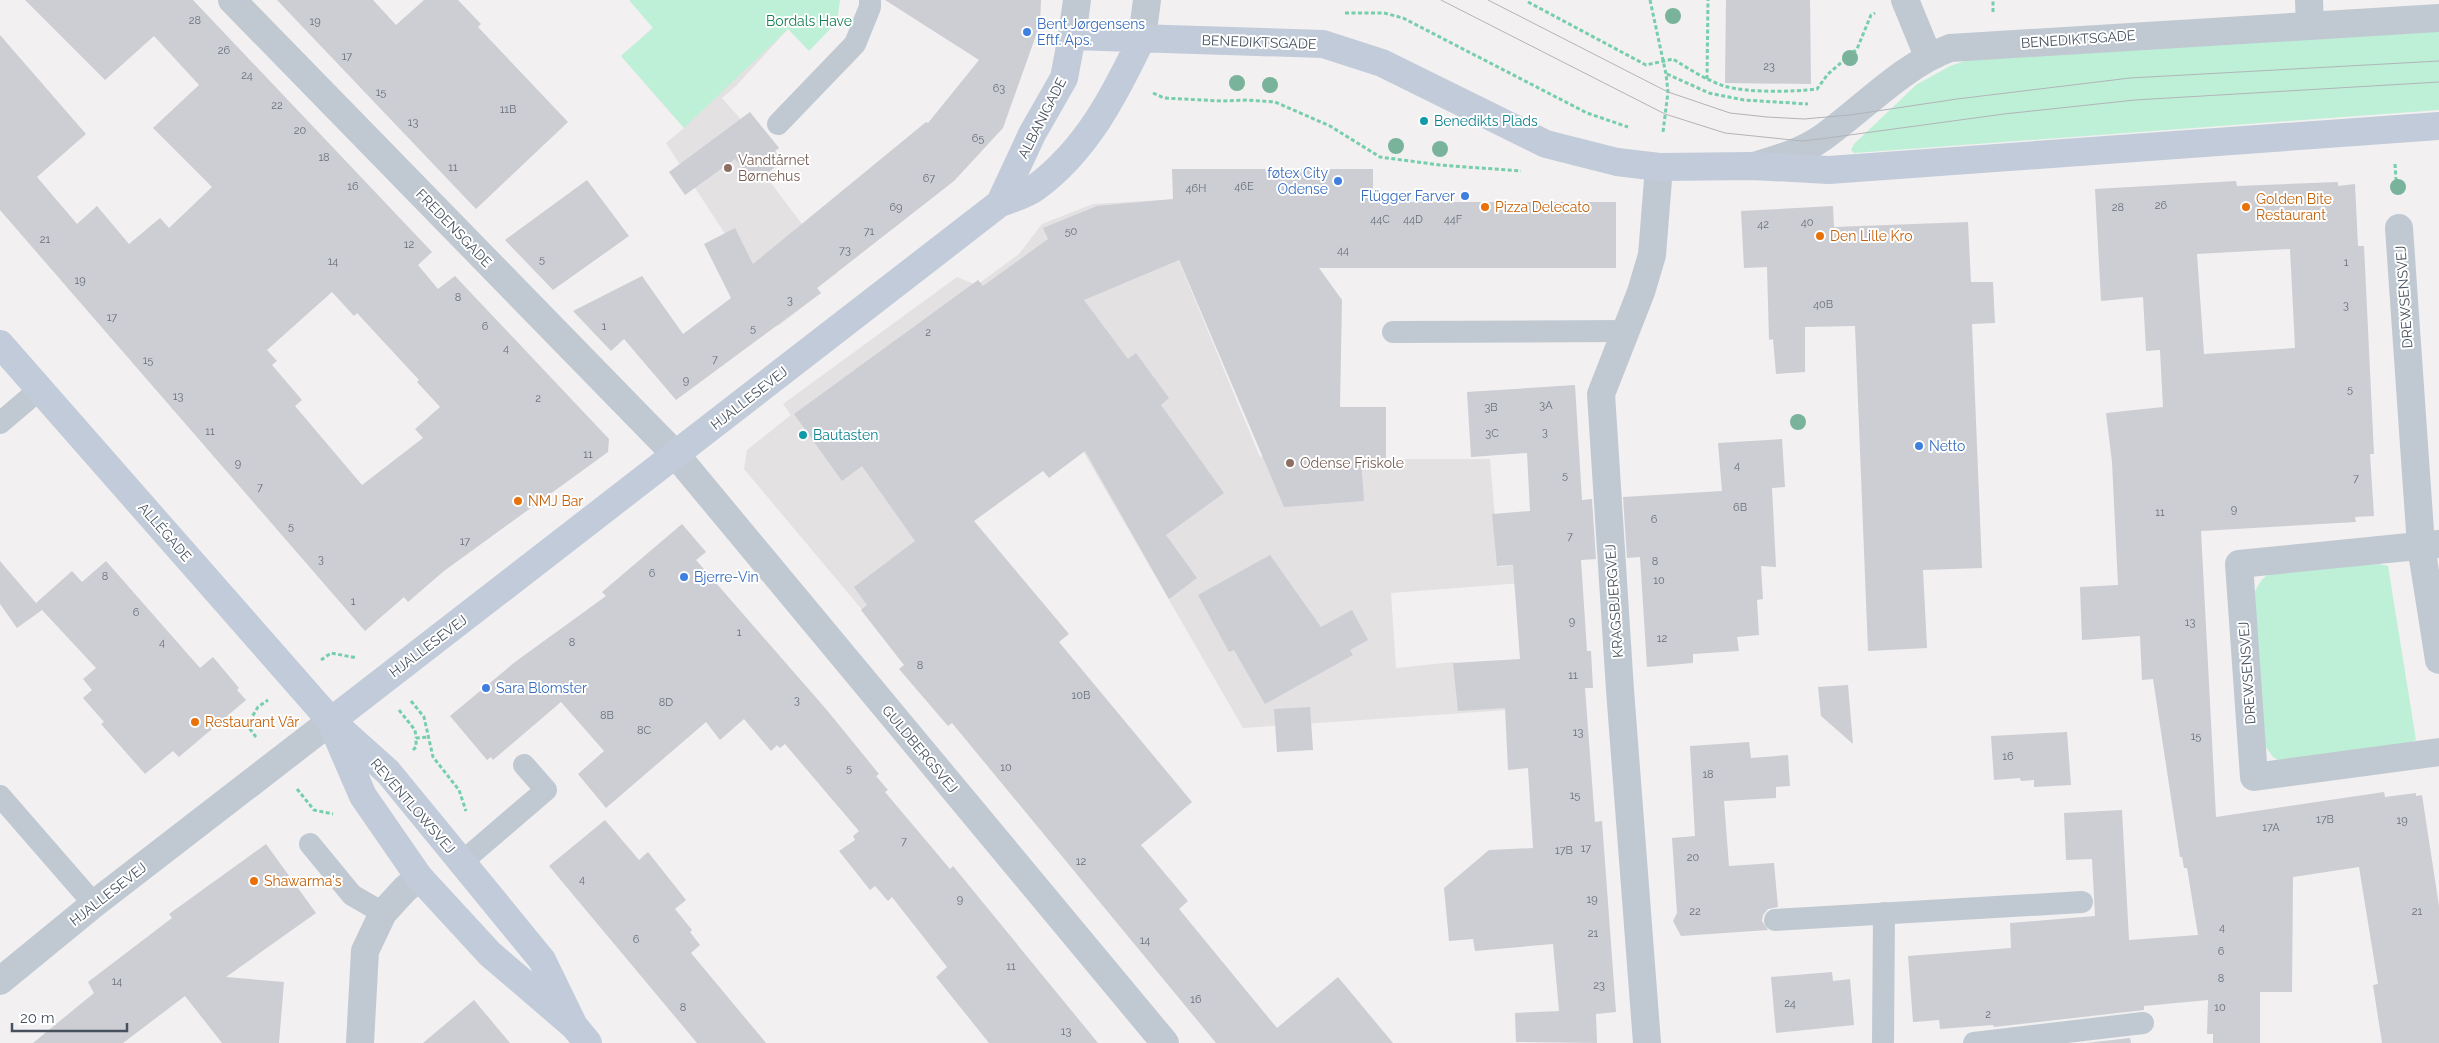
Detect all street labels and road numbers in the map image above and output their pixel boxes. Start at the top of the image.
street label: BENEDIKTSGADE [2020,27,2136,51]
street label: BENEDIKTSGADE [1201,32,1317,52]
street label: ALBANIGADE [1015,75,1069,161]
street label: FREDENSGADE [413,186,495,270]
street label: DREWSENSVEJ [2392,245,2416,349]
street label: HJALLESEVEJ [707,363,791,433]
street label: ALLÉGADE [135,499,195,564]
street label: KRAGSBJERGVEJ [1602,544,1626,658]
street label: HJALLESEVEJ [386,612,470,680]
street label: DREWSENSVEJ [2235,621,2259,725]
street label: GULDBERGSVEJ [879,702,961,796]
street label: REVENTLOWSVEJ [367,755,459,857]
street label: HJALLESEVEJ [66,859,150,929]

